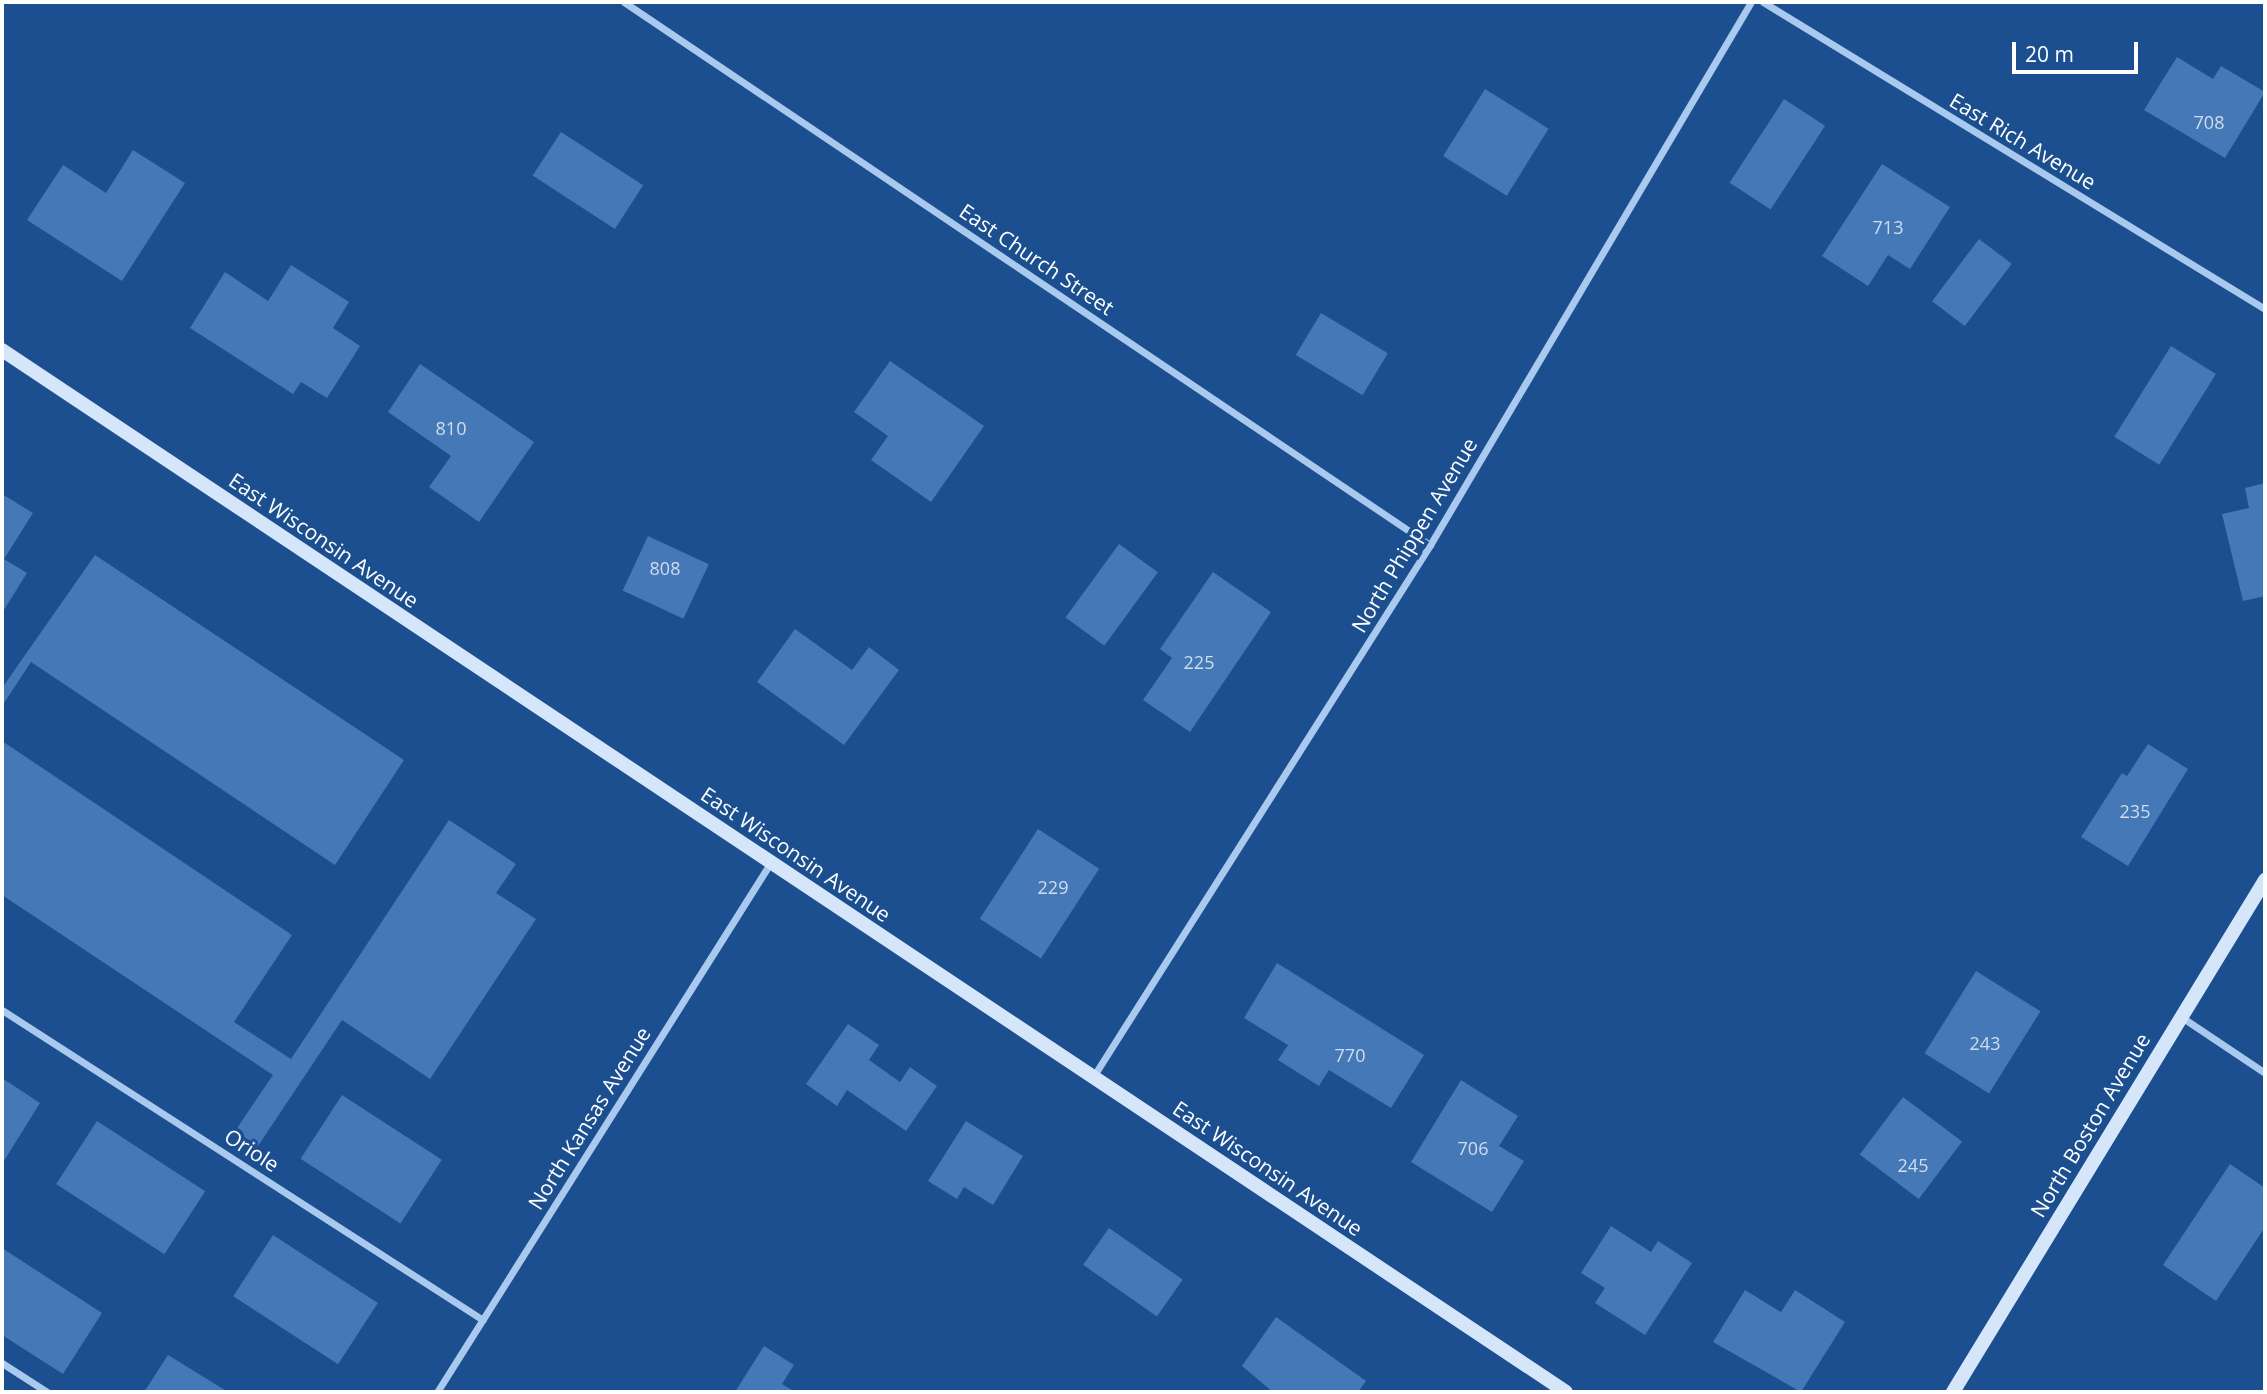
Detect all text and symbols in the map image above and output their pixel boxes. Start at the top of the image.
scale bar [2015,28,2141,72]
text: 20 m [2025,40,2074,68]
street label: East Rich Avenue [1945,87,2101,195]
house number: 708 [2194,111,2224,133]
street label: East Church Street [955,198,1119,320]
house number: 713 [1873,216,1903,238]
house number: 810 [436,417,466,439]
street label: North Phippen Avenue [1346,433,1482,637]
street label: East Wisconsin Avenue [224,467,424,613]
house number: 808 [650,557,680,579]
house number: 225 [1184,651,1214,673]
street label: East Wisconsin Avenue [696,781,896,927]
house number: 235 [2120,800,2150,822]
house number: 229 [1038,876,1068,898]
street label: North Kansas Avenue [523,1022,655,1214]
street label: North Boston Avenue [2025,1028,2155,1222]
house number: 243 [1970,1032,2000,1054]
house number: 770 [1335,1044,1365,1066]
street label: East Wisconsin Avenue [1168,1095,1368,1241]
street label: Oriole [220,1123,284,1177]
house number: 706 [1458,1137,1488,1159]
house number: 245 [1898,1154,1928,1176]

